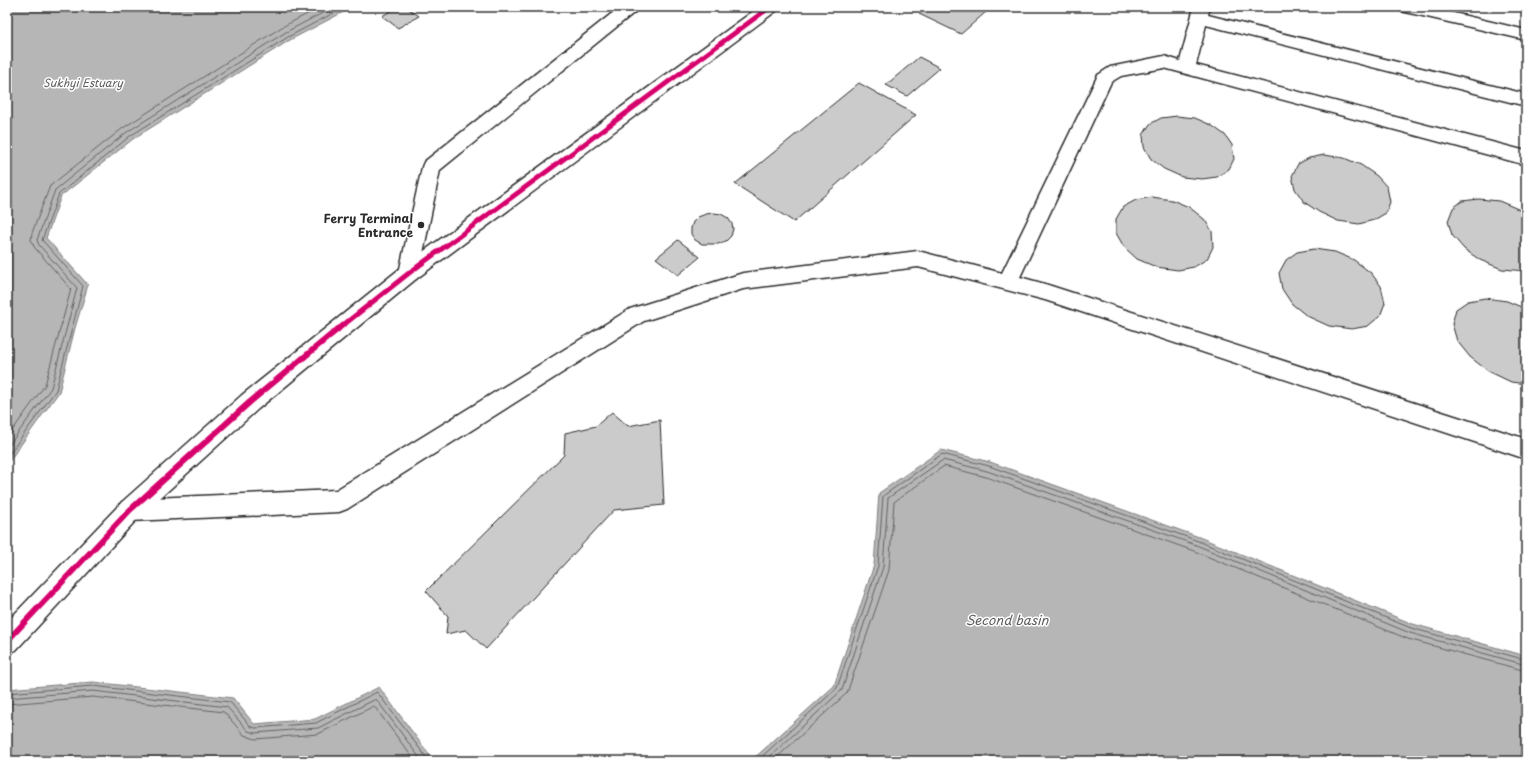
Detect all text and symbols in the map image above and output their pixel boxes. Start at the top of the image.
water label: Sukhyi Estuary [43,74,123,91]
place label: Ferry Terminal Entrance [324,209,413,241]
marker: Ferry Terminal Entrance [416,220,426,230]
water label: Second basin [966,610,1050,629]

